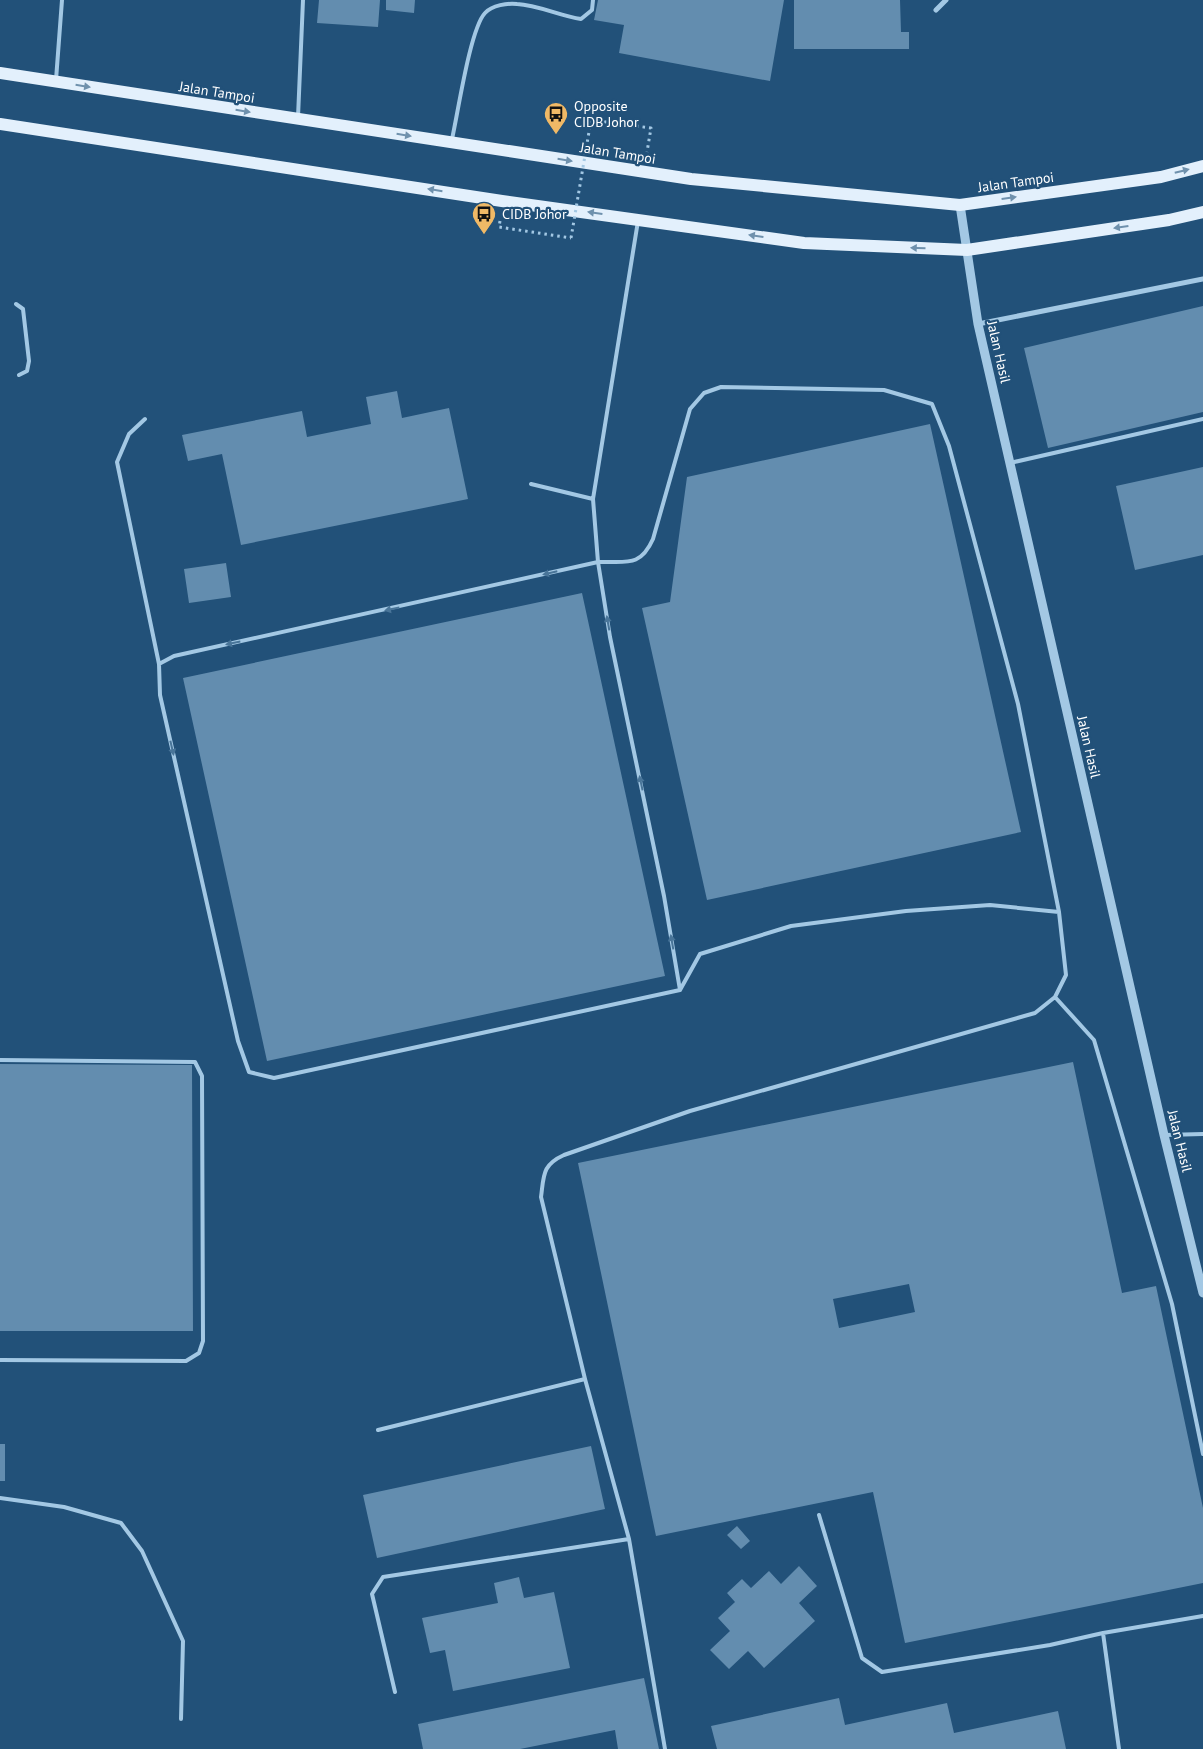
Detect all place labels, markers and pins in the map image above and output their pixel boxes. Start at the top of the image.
place label: Opposite CIDB Johor [574,97,639,131]
bus stop icon: Opposite CIDB Johor [543,101,569,135]
bus stop icon: CIDB Johor [471,201,497,235]
place label: CIDB Johor [502,205,567,223]

